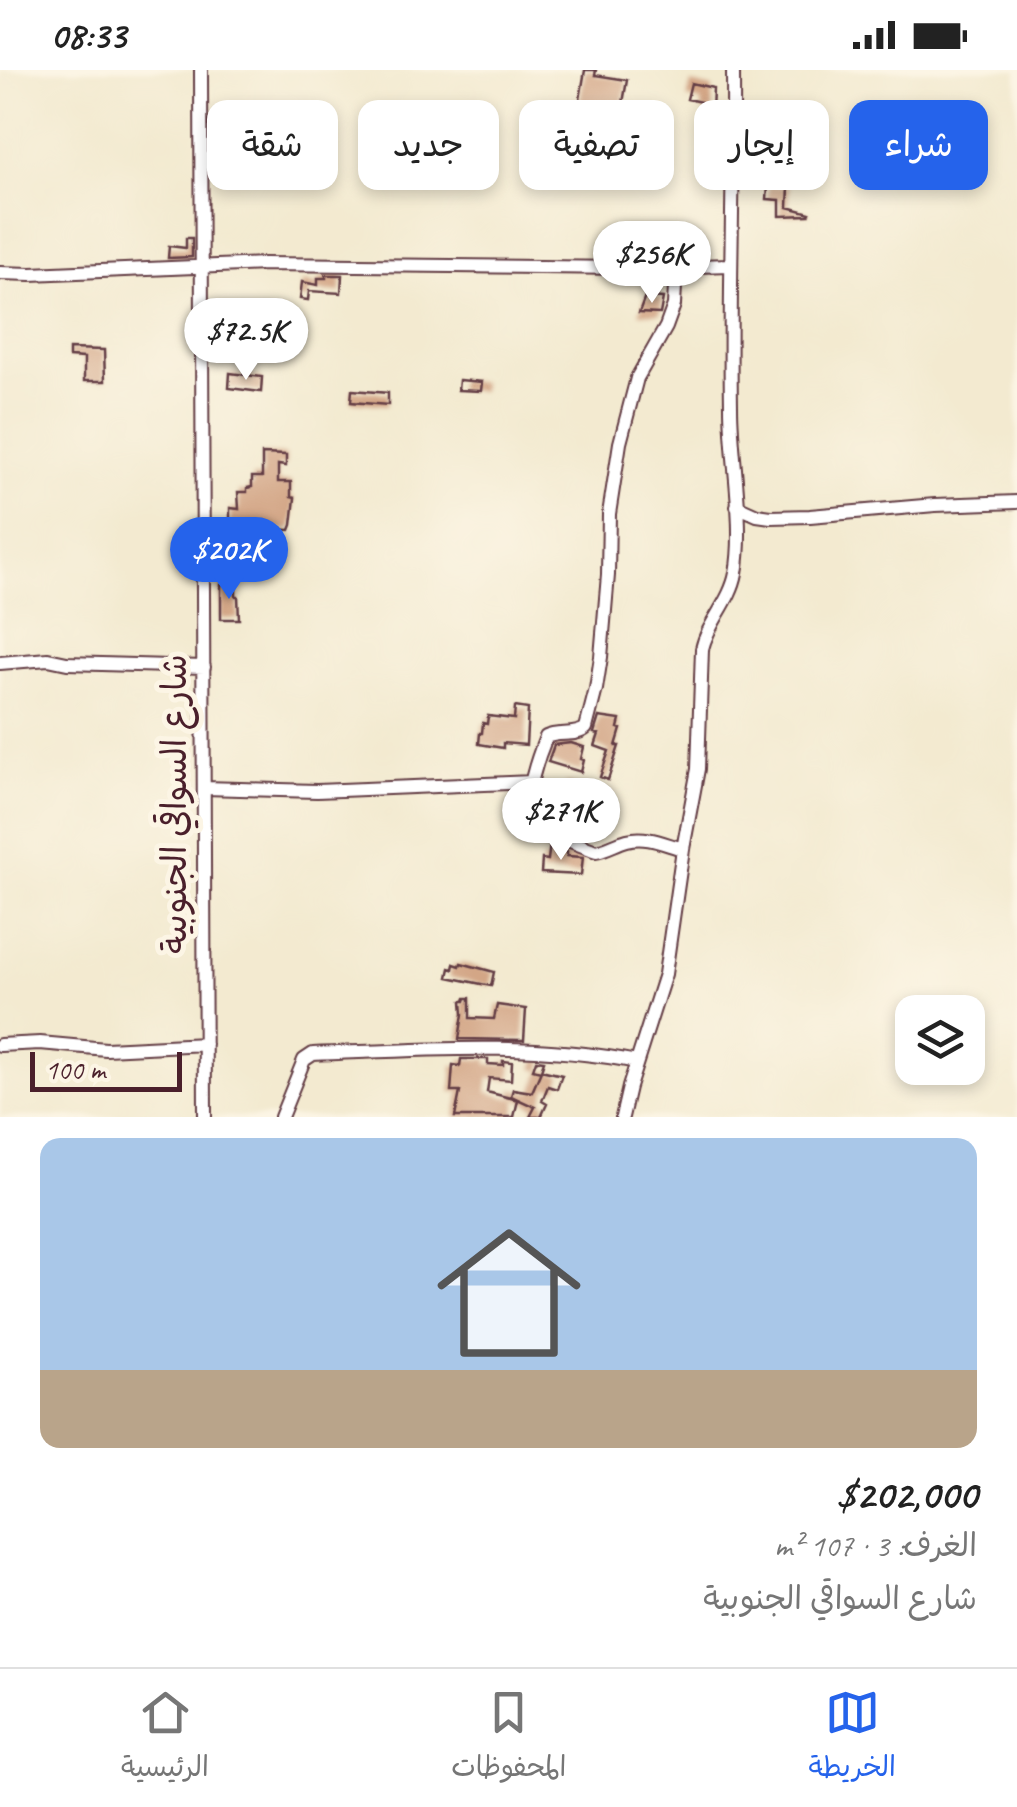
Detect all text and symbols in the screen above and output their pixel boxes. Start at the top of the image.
text: 08:33 [50,12,126,59]
chip: شقة [207,100,338,190]
chip: جديد [358,100,499,190]
chip: تصفية [519,100,674,190]
chip: إيجار [694,100,829,190]
chip: شراء [849,100,988,190]
pin: $256K [582,221,722,306]
text: $256K [615,233,689,274]
pin: $72.5K [165,298,327,383]
text: $72.5K [206,310,286,351]
pin: $202K [159,517,299,602]
text: $202K [192,529,266,570]
street label: شارع السواقي الجنوبية [152,654,199,954]
pin: $271K [491,778,631,863]
text: $271K [524,790,598,831]
map controls [895,995,985,1085]
button: layers [895,995,985,1085]
scale bar [30,1047,182,1091]
text: 100 m [45,1052,105,1087]
icon: home [419,1203,599,1383]
text: $202,000 [836,1468,977,1521]
text: الغرف: 3 · 107 m² [774,1525,977,1566]
text: شارع السواقي الجنوبية [703,1578,977,1619]
tab: الرئيسية [121,1685,209,1791]
tab: المحفوظات [451,1685,566,1791]
tab: الخريطة [809,1685,896,1791]

